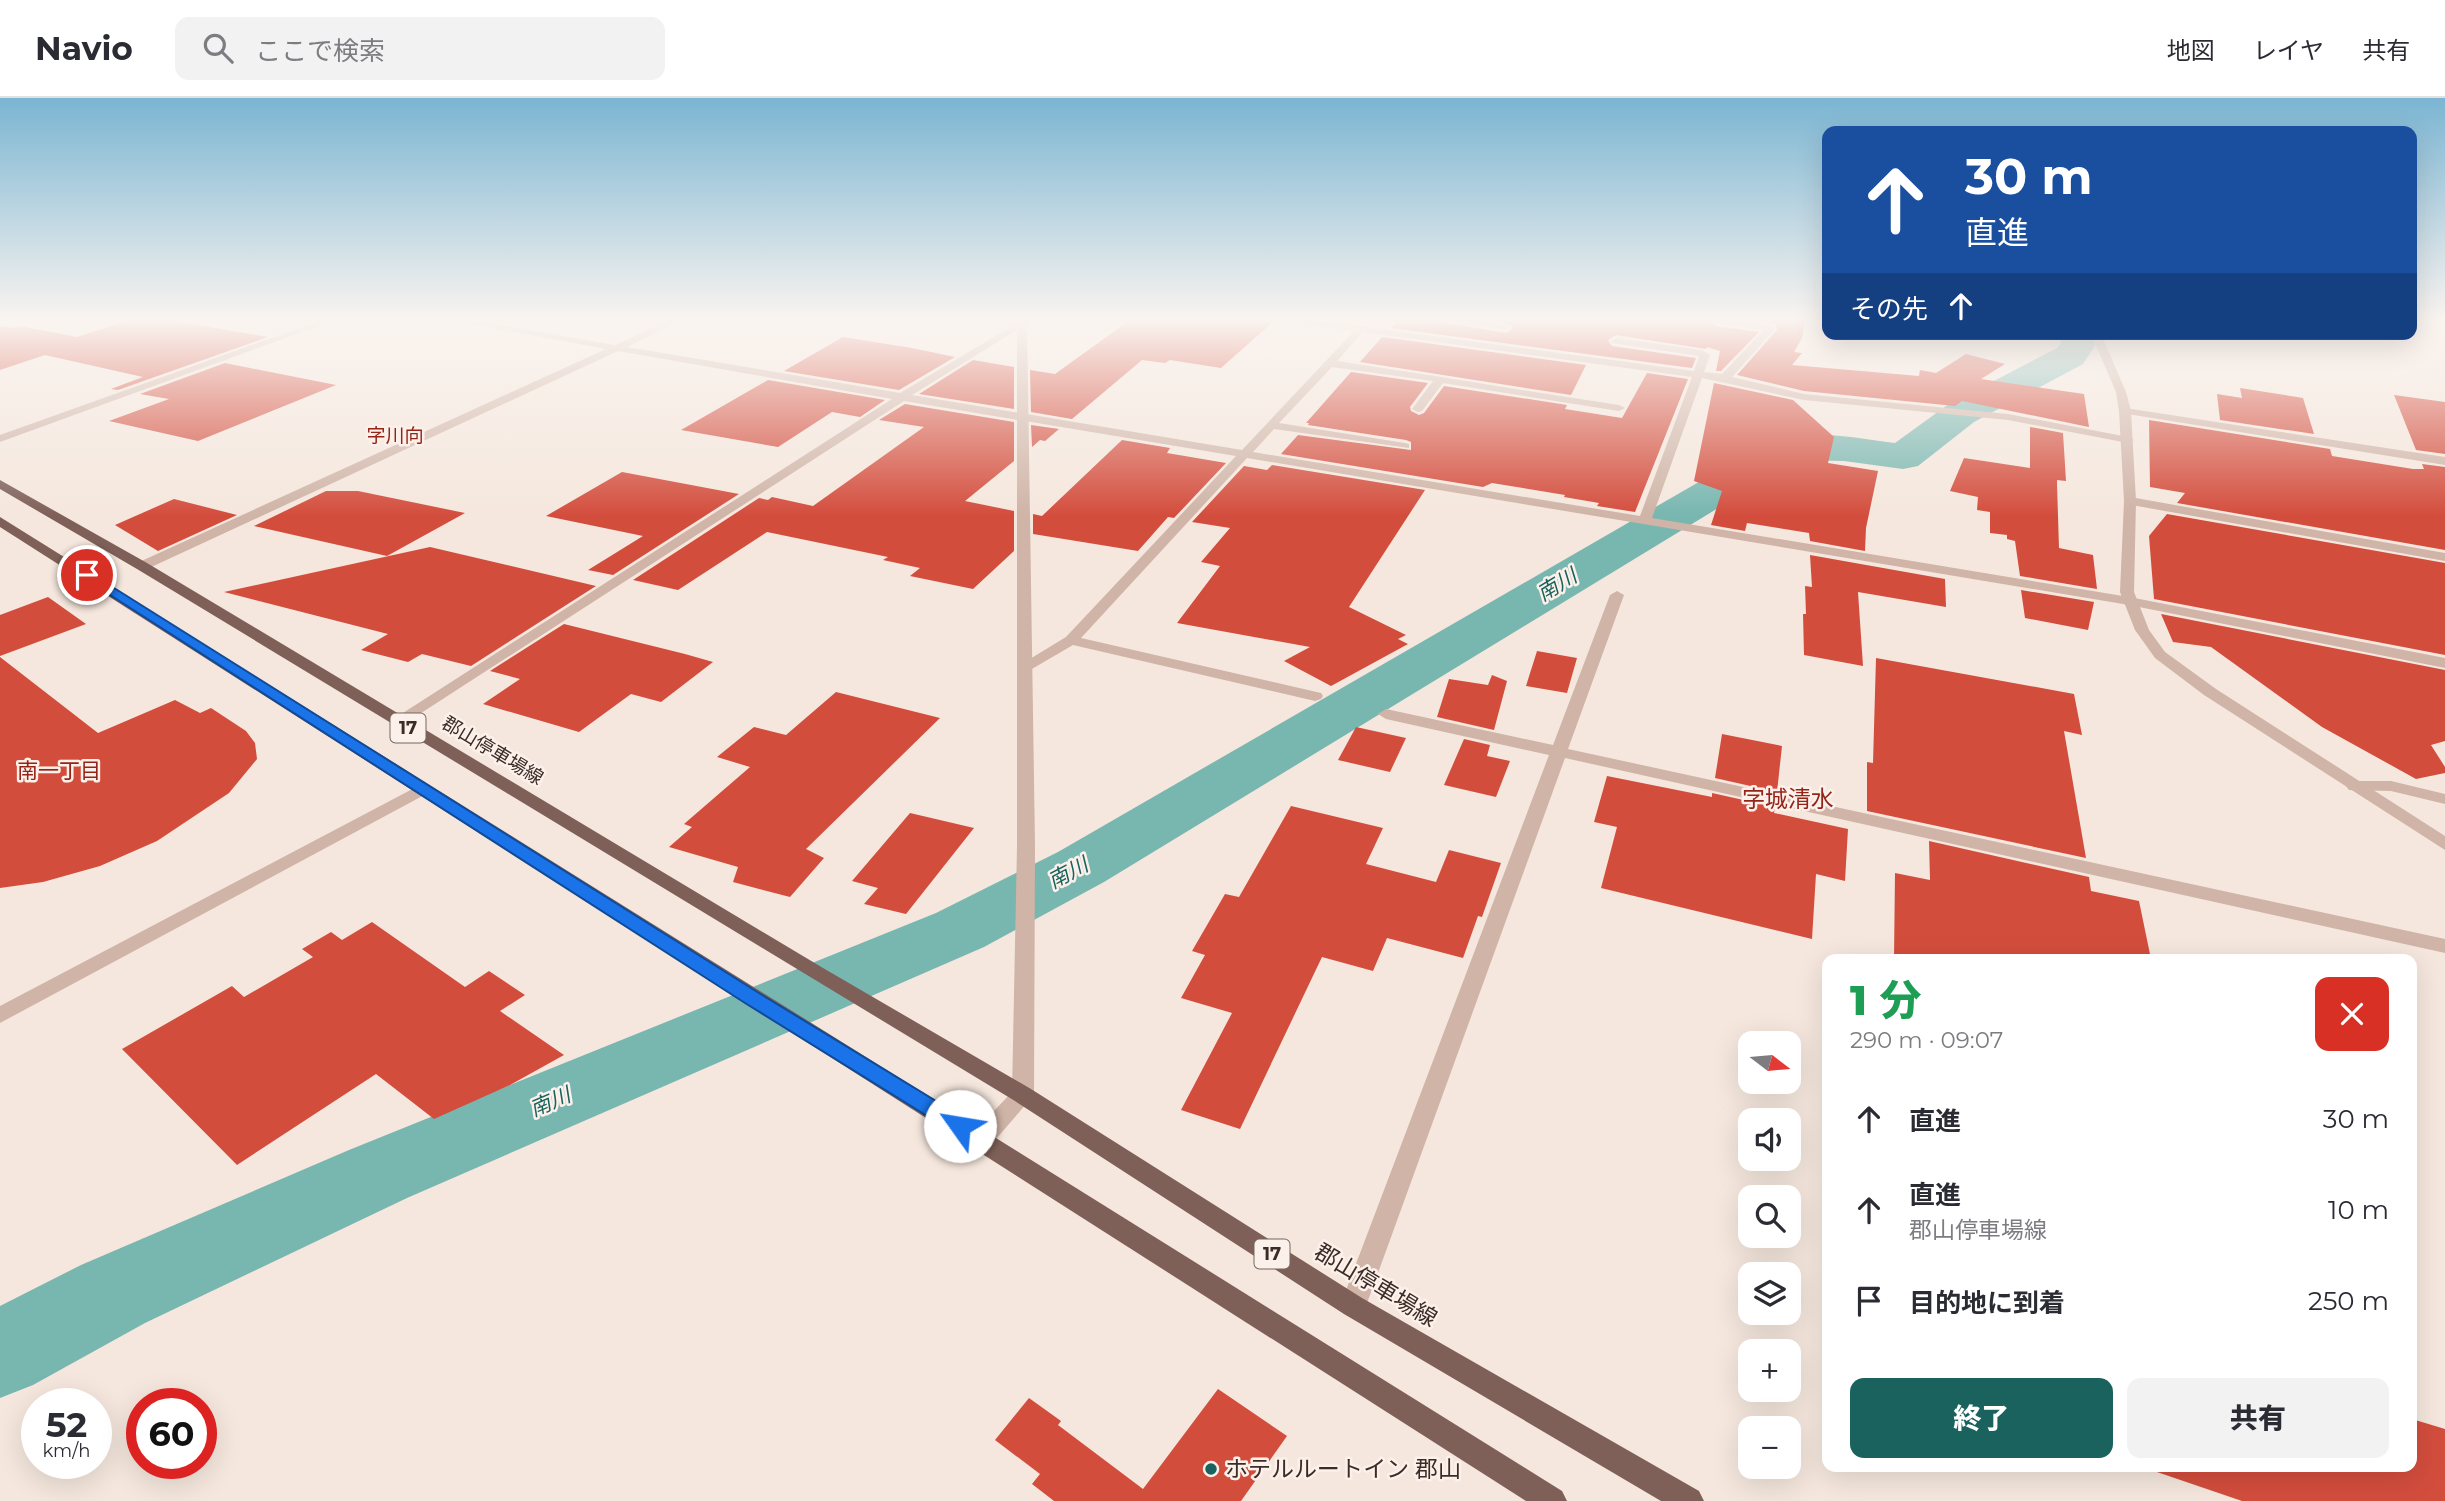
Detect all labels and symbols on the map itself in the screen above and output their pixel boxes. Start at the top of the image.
district label: 字川向 [366,424,424,447]
pin [57,545,117,605]
water label: 南川 [1532,562,1583,606]
street label: 郡山停車場線 [438,711,548,790]
road number: 17 [390,714,426,742]
district label: 南一丁目 [17,758,101,783]
district label: 字城清水 [1742,785,1834,813]
water label: 南川 [1043,851,1094,893]
north arrow [1738,1031,1801,1094]
water label: 南川 [526,1081,576,1121]
position arrow [923,1089,997,1163]
street label: 郡山停車場線 [1310,1237,1442,1333]
road number: 17 [1254,1240,1290,1268]
speed limit sign: 60 [126,1388,217,1479]
place label: ホテルルートイン 郡山 [1225,1455,1461,1483]
marker: ホテルルートイン 郡山 [1203,1461,1219,1477]

